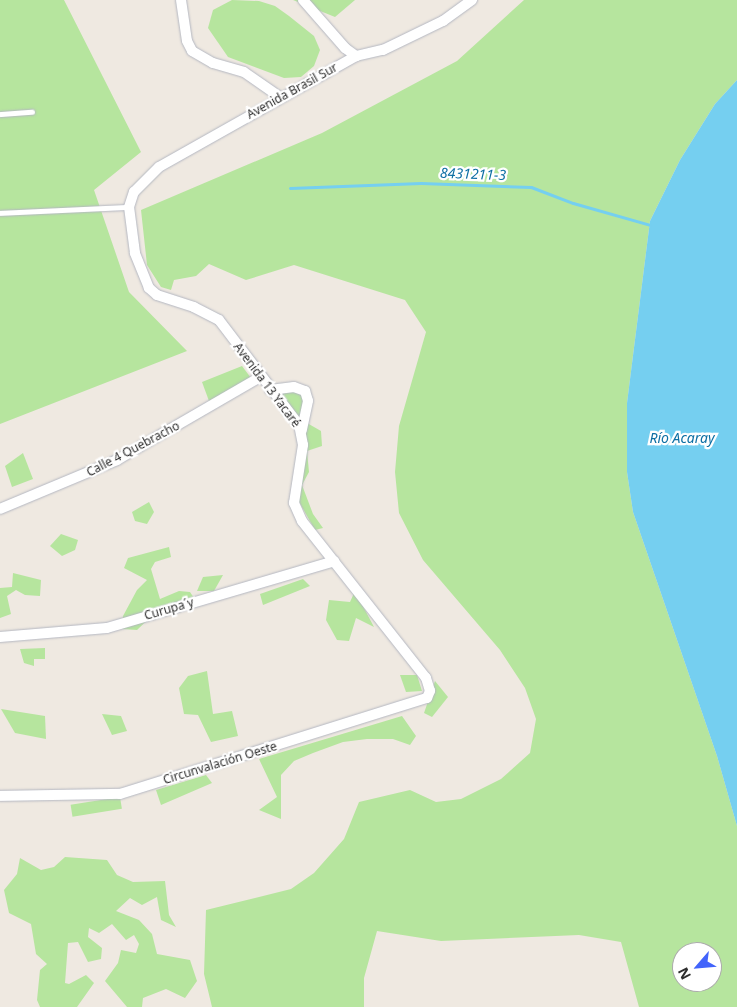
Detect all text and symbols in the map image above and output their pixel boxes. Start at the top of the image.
street label: Avenida Brasil Sur [244,60,340,122]
water label: 8431211-3 [440,164,506,184]
street label: Avenida 13 Yacaré [231,340,303,430]
street label: Calle 4 Quebracho [84,418,182,480]
water label: Río Acaray [649,430,715,446]
street label: Curupa´y [143,595,195,623]
street label: Circunvalación Oeste [161,739,279,787]
north arrow [672,942,722,992]
text: N [673,964,695,983]

